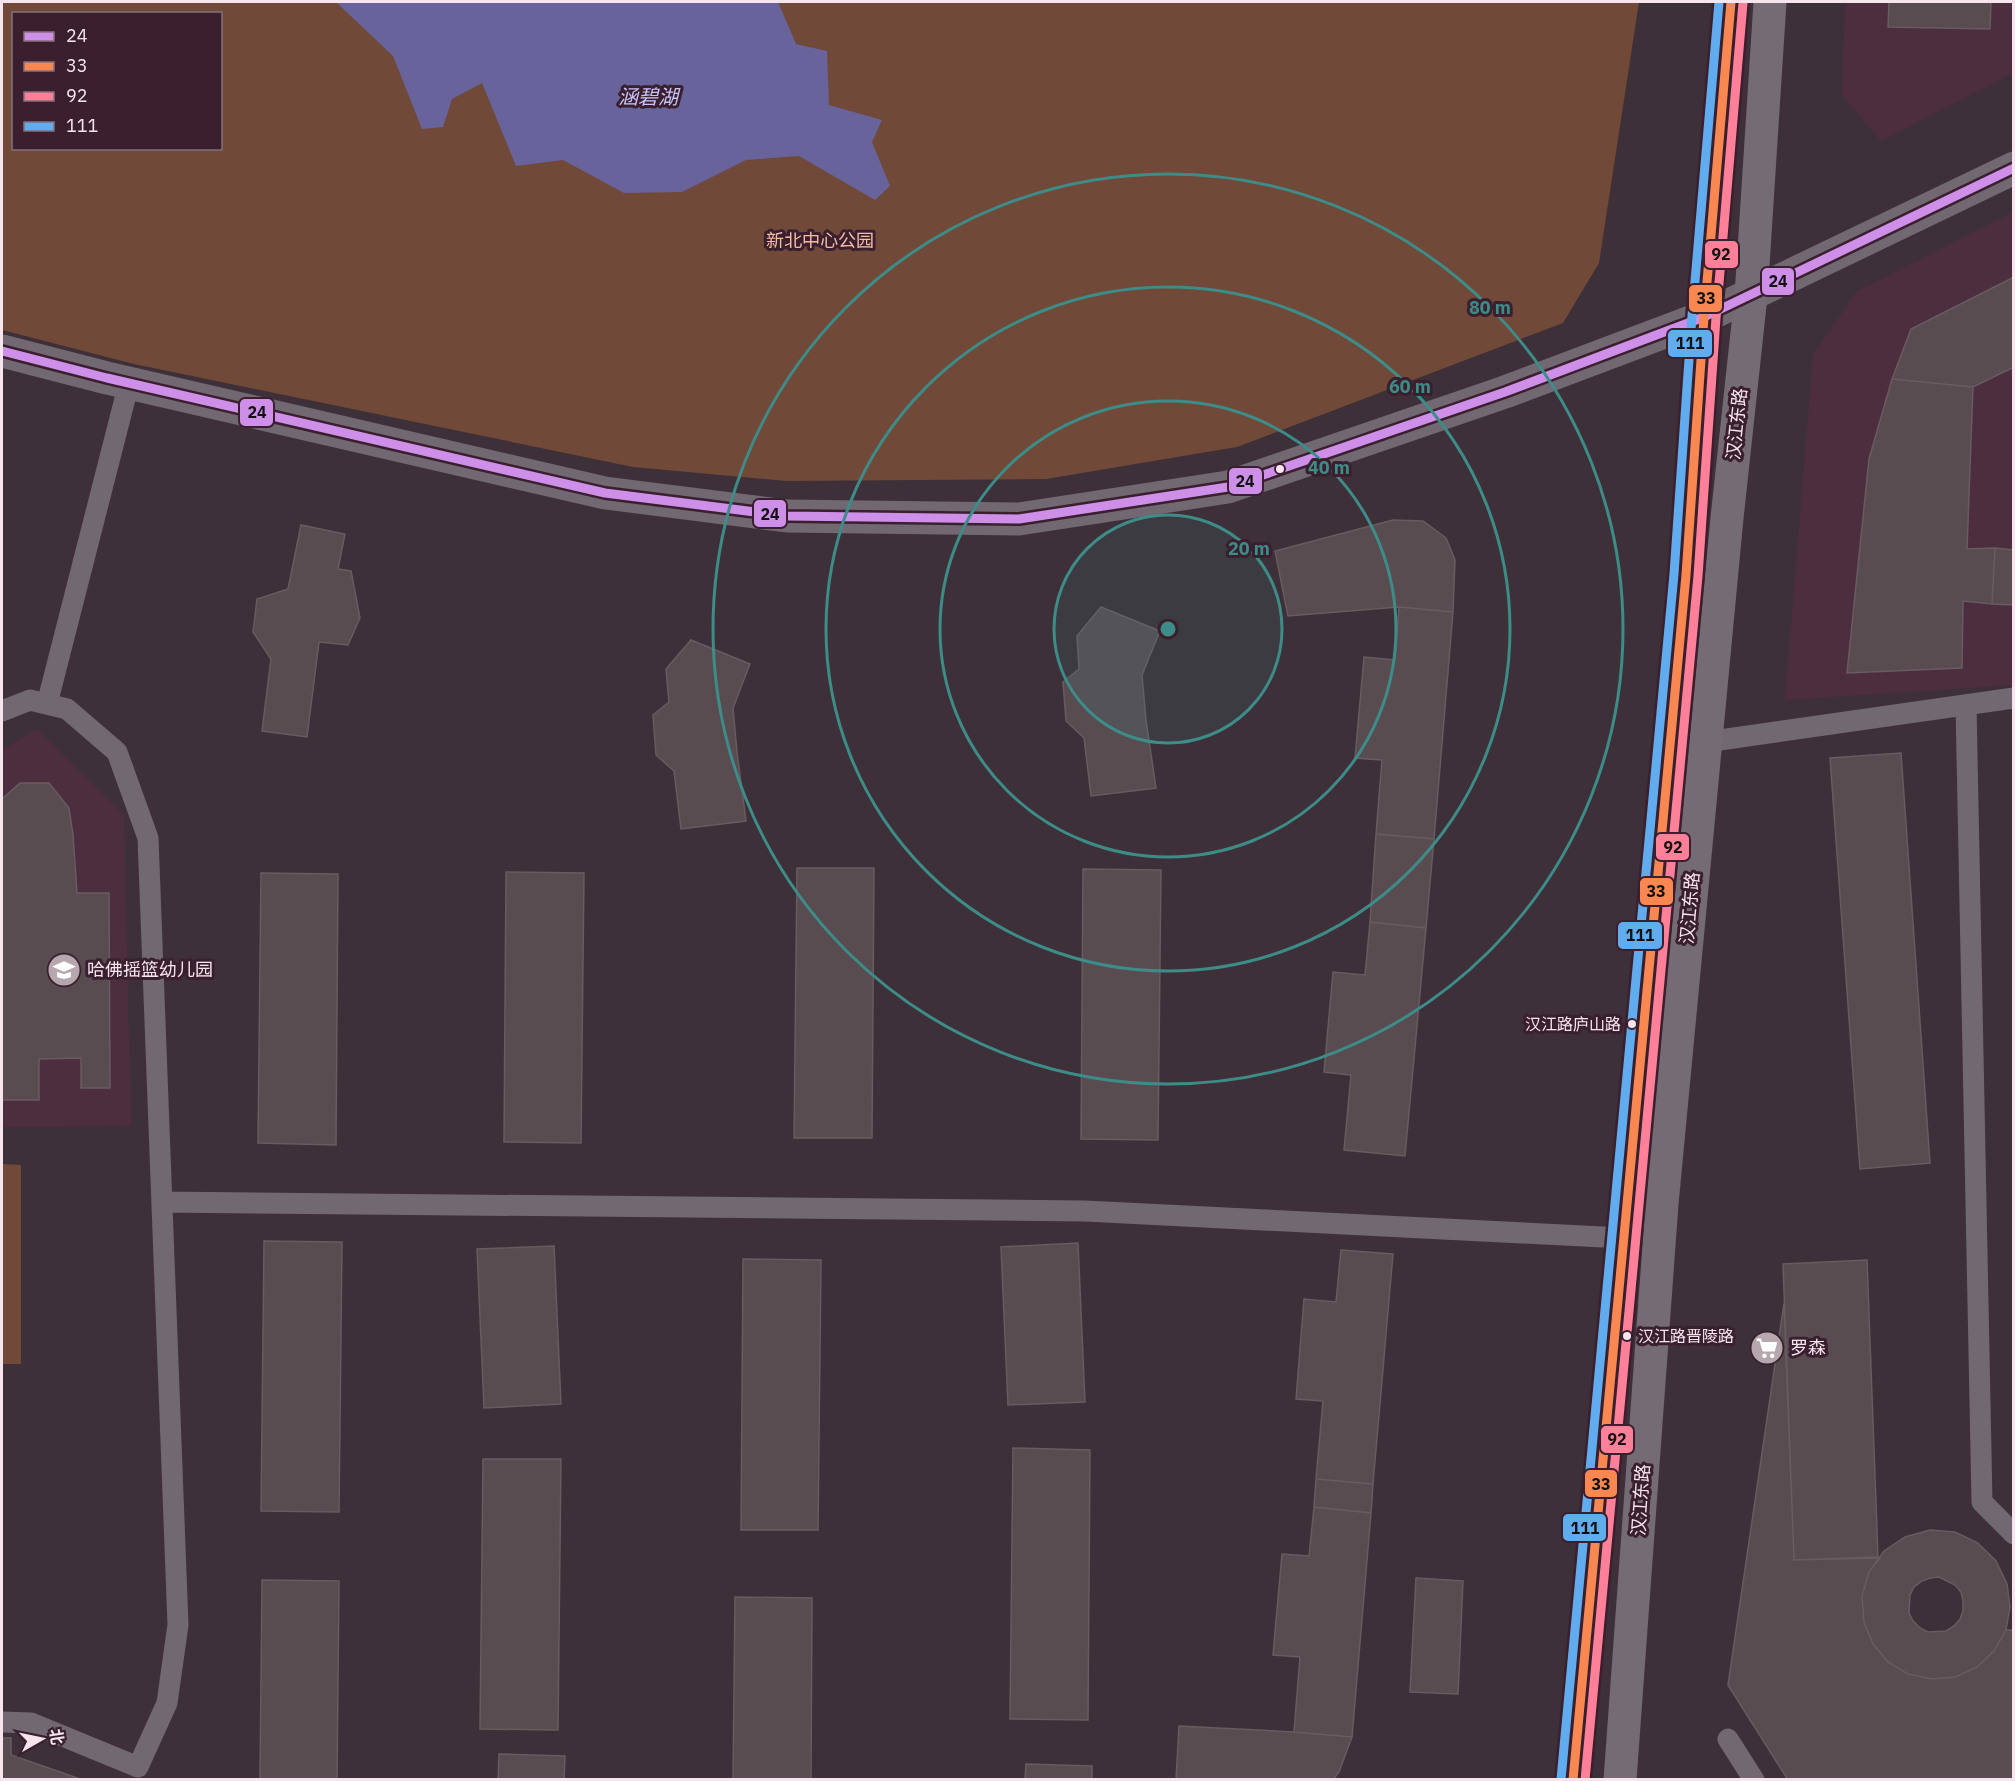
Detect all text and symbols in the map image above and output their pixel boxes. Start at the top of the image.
legend [12,12,222,150]
text: 24 [66,24,88,47]
text: 33 [66,54,88,77]
water label: 涵碧湖 [618,83,681,110]
text: 92 [66,84,88,107]
text: 111 [66,114,98,137]
park label: 新北中心公园 [766,229,874,252]
line badge: 92 [1704,240,1739,269]
text: 92 [1711,244,1731,264]
line badge: 24 [1761,267,1795,296]
text: 24 [1768,271,1788,291]
line badge: 33 [1688,284,1723,313]
text: 33 [1696,288,1716,308]
text: 80 m [1469,296,1511,319]
line badge: 111 [1667,329,1713,358]
text: 111 [1676,333,1705,353]
text: 60 m [1389,375,1431,398]
street label: 汉江东路 [1721,387,1752,461]
line badge: 24 [239,398,274,427]
text: 24 [247,402,267,422]
text: 40 m [1308,456,1350,479]
unlabelled marker [1274,463,1286,475]
line badge: 24 [1228,467,1263,495]
text: 24 [1235,471,1255,491]
line badge: 24 [753,499,787,528]
text: 24 [760,504,780,524]
text: 20 m [1228,537,1270,560]
centre of rings [1158,619,1178,639]
line badge: 92 [1655,833,1690,861]
text: 92 [1663,837,1683,857]
street label: 汉江东路 [1675,871,1704,945]
line badge: 33 [1639,877,1674,906]
text: 33 [1646,881,1666,901]
line badge: 111 [1617,921,1663,950]
text: 111 [1626,925,1655,945]
school or university icon: 哈佛摇篮幼儿园 [46,952,82,988]
place label: 哈佛摇篮幼儿园 [87,958,213,981]
place label: 汉江路庐山路 [1525,1014,1621,1034]
marker: 汉江路庐山路 [1626,1018,1638,1030]
place label: 汉江路晋陵路 [1638,1326,1734,1346]
marker: 汉江路晋陵路 [1621,1330,1633,1342]
supermarket icon: 罗森 [1749,1330,1785,1366]
place label: 罗森 [1790,1336,1826,1359]
line badge: 92 [1600,1425,1634,1454]
text: 92 [1607,1429,1627,1449]
street label: 汉江东路 [1627,1463,1654,1537]
line badge: 33 [1584,1469,1618,1498]
text: 33 [1591,1474,1611,1494]
line badge: 111 [1562,1513,1607,1542]
text: 111 [1571,1518,1600,1538]
north arrow [12,1709,72,1769]
text: 北 [46,1727,68,1746]

